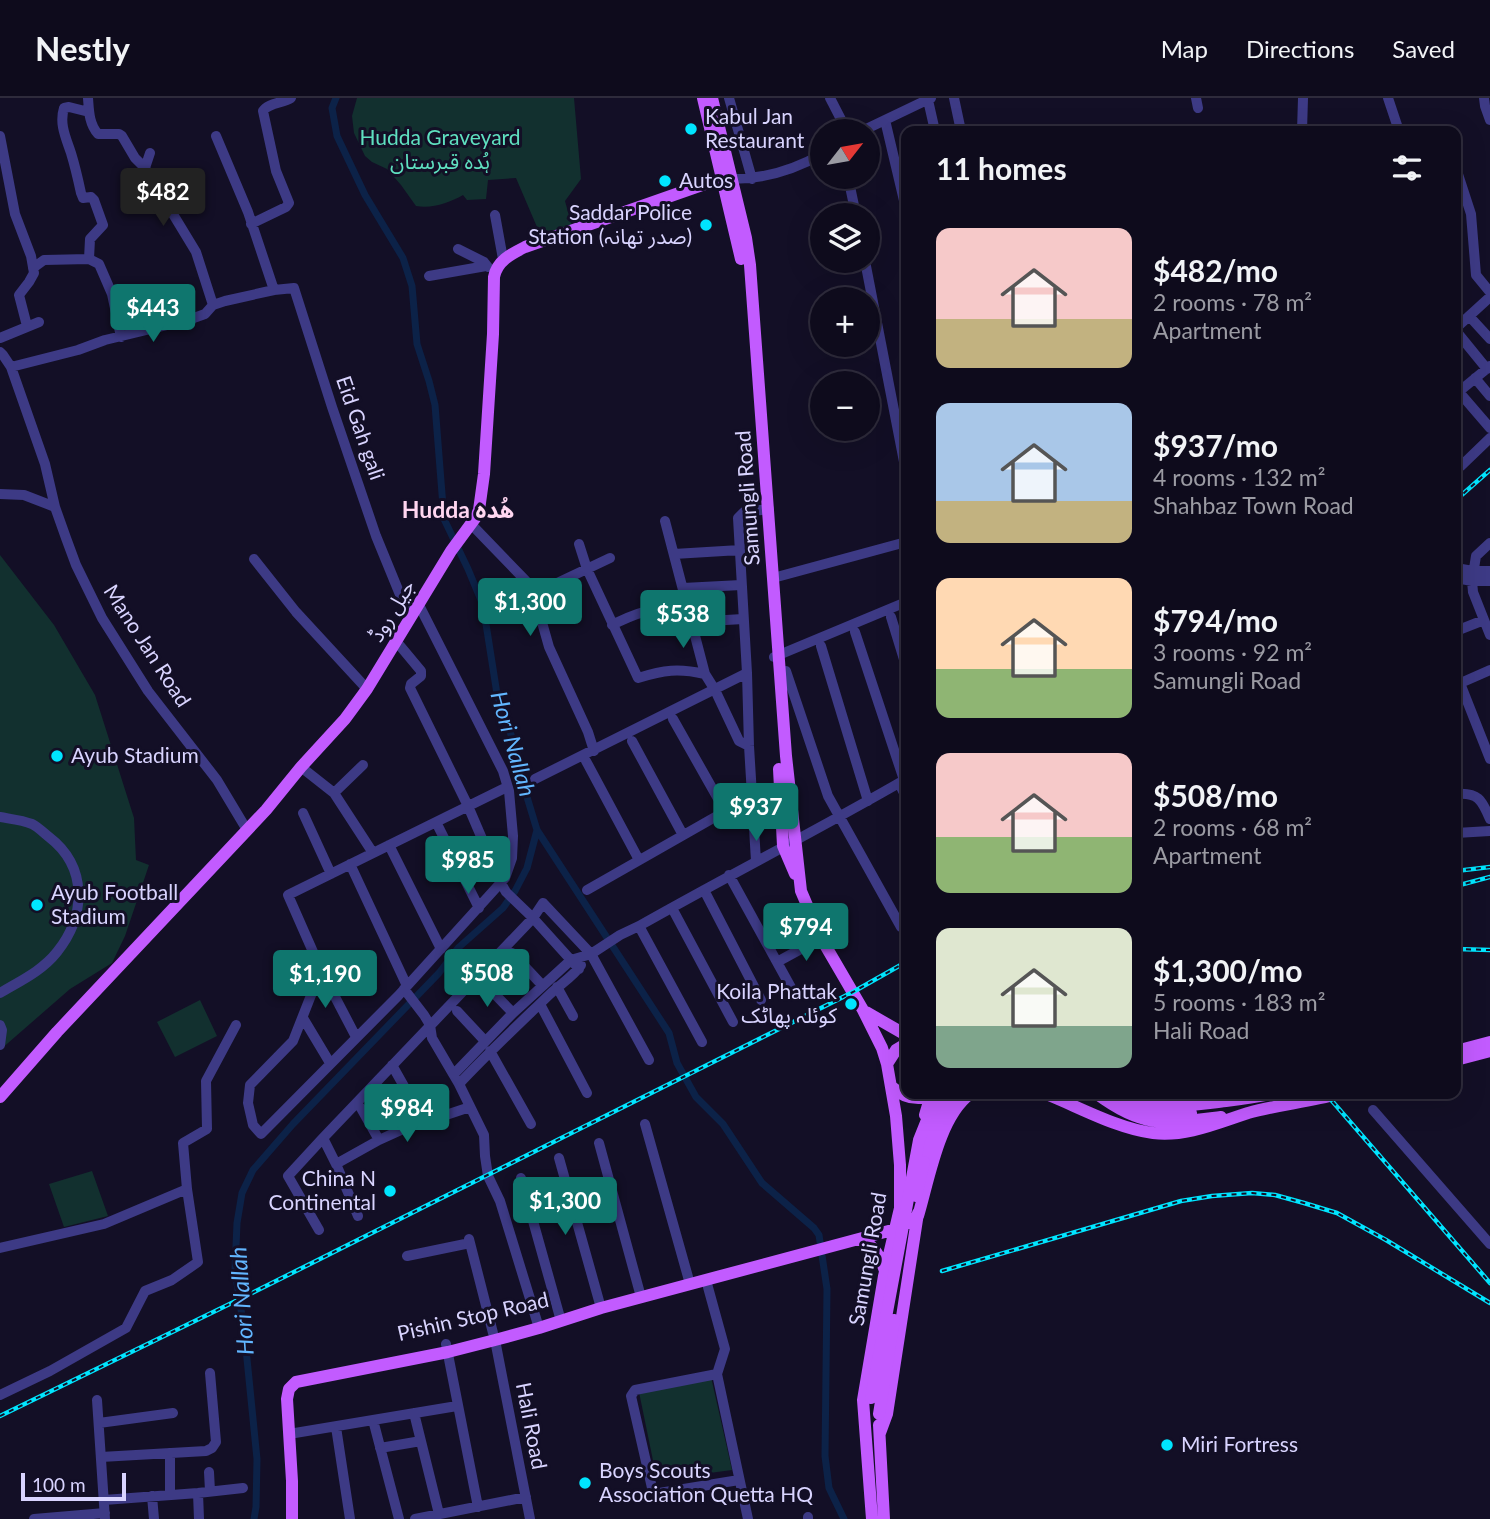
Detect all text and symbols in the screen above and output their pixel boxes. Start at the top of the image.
text: Nestly [35,28,130,68]
text: Map [1161,34,1208,63]
text: Directions [1246,34,1354,63]
text: Saved [1392,34,1455,63]
place label: Kabul Jan Restaurant [705,103,805,152]
north arrow [810,119,880,189]
map controls [810,119,880,441]
marker: Kabul Jan Restaurant [683,121,699,137]
park label: Hudda Graveyard ہُدہ قبرستان [359,124,521,174]
icon: filters [1388,149,1426,187]
text: 11 homes [936,150,1067,186]
place label: Autos [679,167,733,192]
pin: $482 [122,169,204,228]
marker: Autos [657,173,673,189]
text: $482 [136,177,190,205]
place label: Saddar Police Station (صدر تھانہ) [528,199,692,249]
button: layers [810,203,880,273]
marker: Saddar Police Station (صدر تھانہ) [698,217,714,233]
text: $482/mo [1153,252,1278,288]
icon: home [992,256,1076,340]
pin: $443 [112,285,194,344]
button: + [810,287,880,357]
text: 2 rooms · 78 m² [1153,288,1312,316]
text: $443 [126,293,180,321]
text: Apartment [1153,316,1261,344]
button: − [810,371,880,441]
street label: Eid Gah gali [332,372,391,483]
text: $937/mo [1153,427,1278,463]
street label: Samungli Road [729,430,764,566]
icon: home [992,431,1076,515]
text: 4 rooms · 132 m² [1153,463,1325,491]
text: Shahbaz Town Road [1153,491,1354,519]
district label: Hudda ھُدہ [402,495,514,523]
street label: جیل روڈ [362,575,420,646]
pin: $1,300 [473,578,587,638]
street label: Mano Jan Road [99,579,197,711]
text: $1,300 [494,587,566,615]
pin: $538 [642,590,724,650]
text: $538 [656,599,710,627]
text: $794/mo [1153,602,1278,638]
icon: home [992,606,1076,690]
text: 3 rooms · 92 m² [1153,638,1312,666]
text: Samungli Road [1153,666,1301,694]
water label: Hori Nallah [486,688,542,800]
place label: Ayub Stadium [71,742,199,767]
marker: Ayub Stadium [49,748,65,764]
text: $508/mo [1153,777,1278,813]
icon: home [992,781,1076,865]
pin: $937 [715,784,797,843]
text: $937 [729,792,783,820]
text: 2 rooms · 68 m² [1153,813,1312,841]
pin: $985 [427,836,509,896]
text: Apartment [1153,841,1261,869]
text: $985 [441,845,495,873]
place label: Ayub Football Stadium [51,879,178,928]
marker: Ayub Football Stadium [29,897,45,913]
pin: $794 [765,904,847,963]
text: $794 [779,912,833,940]
pin: $1,190 [268,950,382,1010]
pin: $508 [446,950,528,1009]
text: $1,300/mo [1153,952,1302,988]
icon: home [992,956,1076,1040]
text: $508 [460,958,514,986]
text: $1,190 [289,959,361,987]
place label: Koila Phattak کوئلہ پھاٹک [716,978,837,1029]
text: 5 rooms · 183 m² [1153,988,1325,1016]
marker: Koila Phattak کوئلہ پھاٹک [843,996,859,1012]
text: Hali Road [1153,1016,1250,1044]
pin: $984 [366,1084,448,1144]
text: $984 [380,1093,434,1121]
place label: China N Continental [268,1165,376,1214]
pin: $1,300 [508,1178,622,1237]
marker: China N Continental [382,1183,398,1199]
text: $1,300 [529,1186,601,1214]
street label: Samungli Road [842,1190,891,1328]
water label: Hori Nallah [223,1246,259,1356]
street label: Pishin Stop Road [395,1286,551,1345]
street label: Hali Road [512,1380,553,1471]
place label: Miri Fortress [1181,1431,1298,1456]
marker: Miri Fortress [1159,1437,1175,1453]
place label: Boys Scouts Association Quetta HQ [599,1457,813,1506]
scale bar [21,1470,126,1502]
text: 100 m [32,1473,86,1496]
marker: Boys Scouts Association Quetta HQ [577,1475,593,1491]

